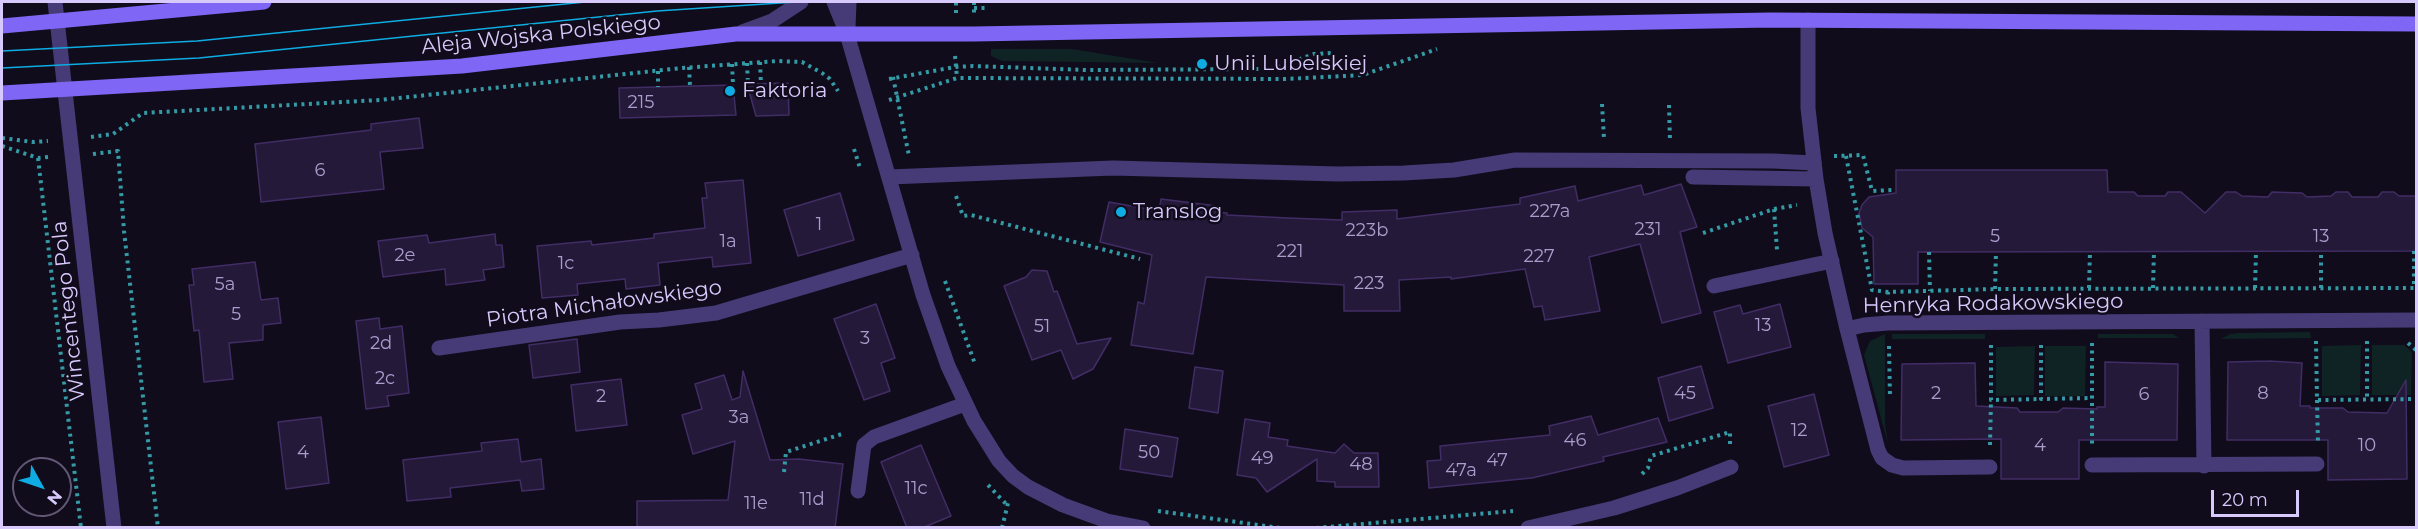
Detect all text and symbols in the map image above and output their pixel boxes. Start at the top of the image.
street label: Aleja Wojska Polskiego [420,10,662,60]
place label: Unii Lubelskiej [1214,51,1367,77]
marker: Unii Lubelskiej [1195,57,1209,71]
place label: Faktoria [742,78,827,104]
marker: Faktoria [723,84,737,98]
house number: 215 [628,92,654,114]
house number: 6 [315,160,325,182]
place label: Translog [1133,199,1222,225]
house number: 227a [1530,201,1570,223]
marker: Translog [1114,205,1128,219]
house number: 1 [816,214,822,236]
house number: 231 [1635,219,1661,241]
street label: Wincentego Pola [47,220,91,402]
house number: 223b [1346,220,1388,242]
house number: 5 [1990,226,2000,248]
house number: 13 [2313,226,2329,248]
house number: 1a [719,231,737,253]
house number: 221 [1277,241,1303,263]
house number: 2e [395,245,415,267]
house number: 227 [1523,246,1555,268]
house number: 1c [558,253,574,275]
house number: 223 [1354,273,1384,295]
house number: 5a [215,274,235,296]
street label: Piotra Michałowskiego [485,275,723,333]
street label: Henryka Rodakowskiego [1862,289,2124,319]
house number: 5 [231,304,241,326]
house number: 13 [1755,315,1771,337]
house number: 51 [1034,316,1050,338]
house number: 3 [860,328,870,350]
house number: 2d [370,333,392,355]
house number: 2c [375,368,395,390]
house number: 45 [1674,383,1696,405]
house number: 2 [1931,383,1941,405]
house number: 8 [2257,383,2269,405]
house number: 6 [2139,384,2149,406]
house number: 2 [596,386,606,408]
house number: 3a [729,407,749,429]
house number: 12 [1791,420,1807,442]
house number: 46 [1564,430,1586,452]
house number: 4 [2034,435,2046,457]
house number: 10 [2358,435,2376,457]
house number: 4 [297,442,309,464]
house number: 50 [1138,442,1160,464]
house number: 49 [1251,448,1273,470]
house number: 47 [1486,450,1508,472]
house number: 48 [1349,454,1373,476]
north arrow [12,457,72,517]
house number: 47a [1445,460,1477,482]
house number: 11c [904,478,928,500]
scale bar [2214,478,2302,516]
text: N [43,487,66,509]
house number: 11d [799,489,825,511]
text: 20 m [2222,489,2268,511]
house number: 11e [744,493,768,515]

